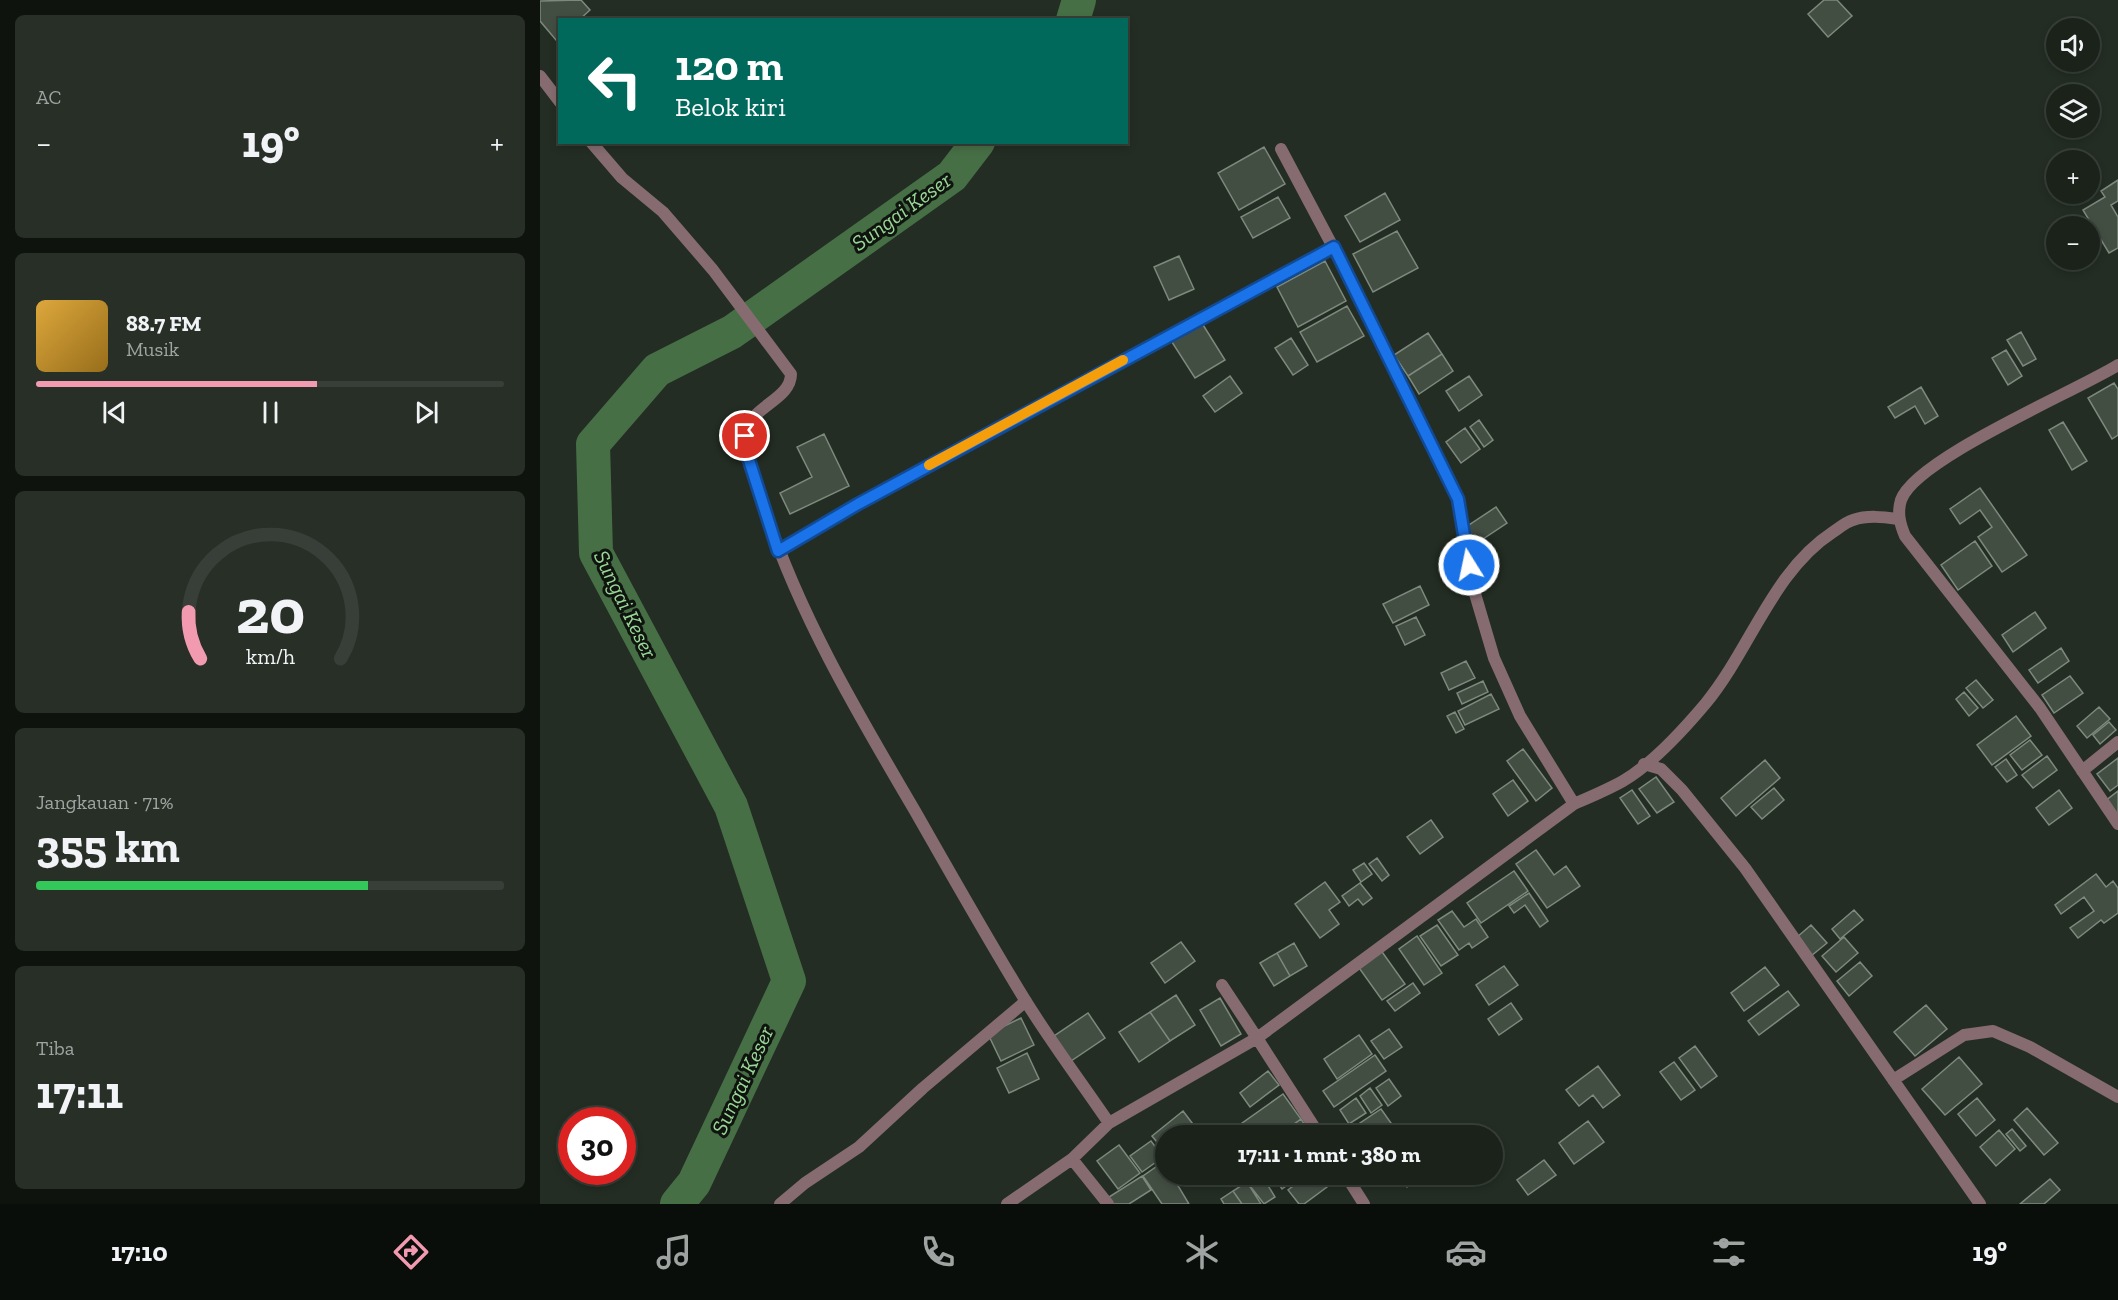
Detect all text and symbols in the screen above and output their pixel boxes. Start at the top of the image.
map controls [2046,18,2100,270]
button: sound [2046,18,2100,72]
text: 120 m [675,40,783,91]
icon: left [576,42,654,120]
button: layers [2046,84,2100,138]
text: AC [36,85,61,109]
text: Belok kiri [675,91,786,123]
text: 19° [242,115,300,169]
text: − [36,123,51,162]
text: + [490,123,504,162]
button: + [2046,150,2100,204]
water label: Sungai Keser [846,166,957,257]
button: − [2046,216,2100,270]
text: 88.7 FM [126,310,201,337]
text: Musik [126,337,179,361]
icon: previous [98,396,131,429]
icon: pause [254,396,287,429]
icon: next [410,396,443,429]
pin [719,410,770,461]
icon: arrive [728,419,761,452]
position arrow [1437,533,1501,597]
water label: Sungai Keser [588,546,663,663]
text: 20 [235,574,305,649]
text: km/h [246,644,294,669]
text: Jangkauan · 71% [36,790,173,814]
text: 355 km [36,820,180,874]
water label: Sungai Keser [706,1021,780,1139]
text: Tiba [36,1036,74,1060]
text: 17:11 [36,1066,123,1120]
speed limit sign: 30 [558,1107,636,1185]
text: 17:11 · 1 mnt · 380 m [1238,1141,1420,1168]
icon: directions [390,1231,432,1273]
icon: music [653,1231,695,1273]
icon: phone [917,1231,959,1273]
icon: climate [1181,1231,1223,1273]
icon: car [1445,1231,1487,1273]
icon: filters [1708,1231,1750,1273]
text: 17:10 [111,1236,168,1268]
text: 19° [1972,1236,2007,1268]

